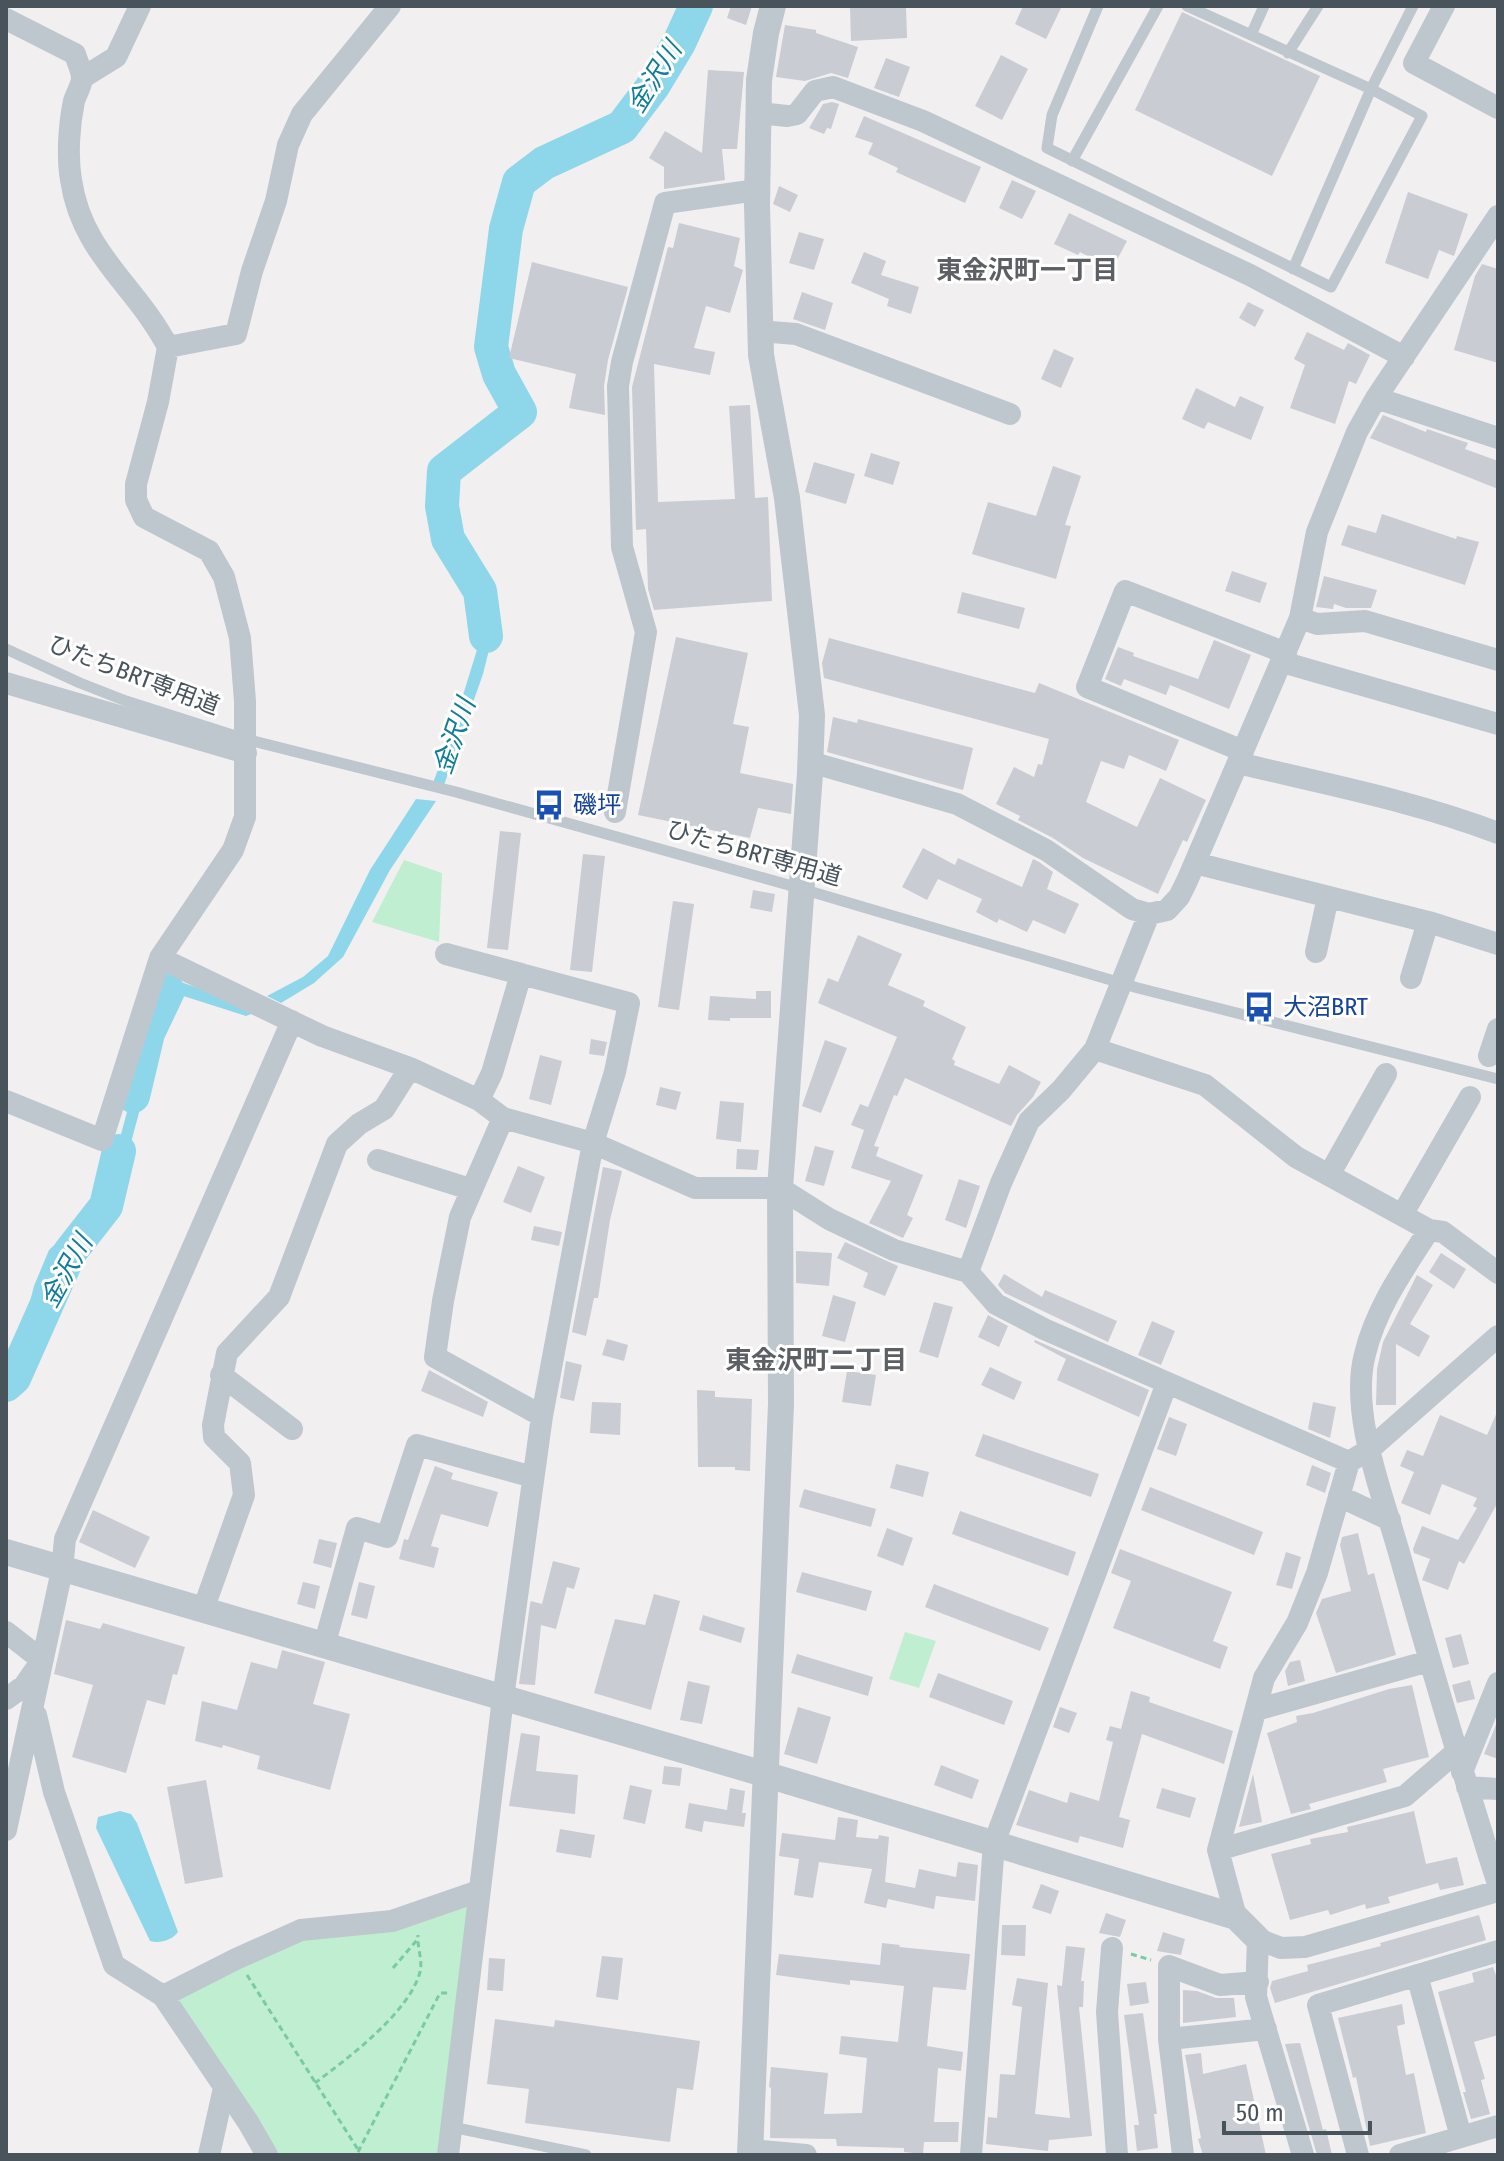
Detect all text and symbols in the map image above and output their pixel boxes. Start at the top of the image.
water label: 金沢川 [621,33,690,119]
district label: 東金沢町一丁目 [936,255,1118,286]
street label: ひたちBRT専用道 [45,630,223,720]
water label: 金沢川 [427,691,483,778]
bus stop icon: 磯坪 [532,788,566,822]
place label: 磯坪 [573,791,621,819]
street label: ひたちBRT専用道 [663,815,845,891]
bus stop icon: 大沼BRT [1242,990,1276,1024]
place label: 大沼BRT [1283,993,1368,1021]
water label: 金沢川 [34,1227,100,1313]
district label: 東金沢町二丁目 [725,1345,907,1376]
scale bar [1224,2085,1370,2135]
text: 50 m [1236,2099,1284,2127]

